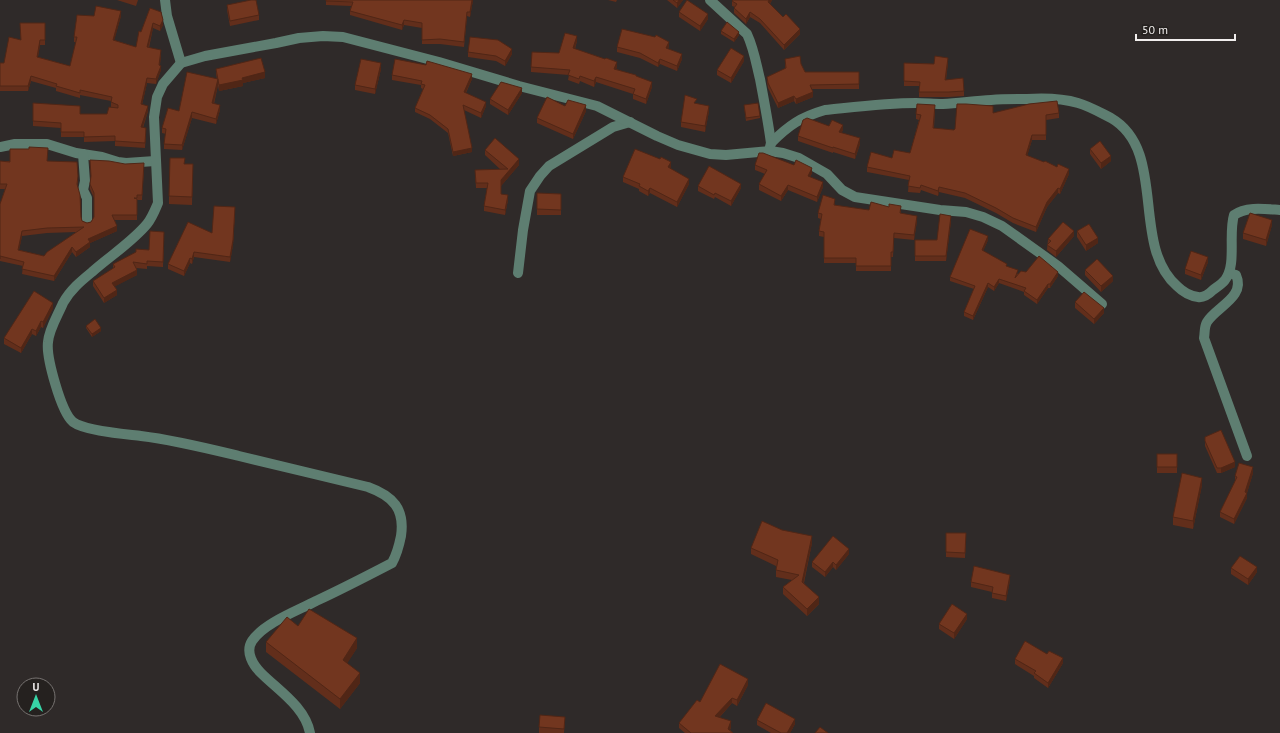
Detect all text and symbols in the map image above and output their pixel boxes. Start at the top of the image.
scale bar [1136,16,1235,42]
text: 50 m [1142,22,1168,37]
north arrow [16,677,56,717]
text: U [33,680,40,694]

